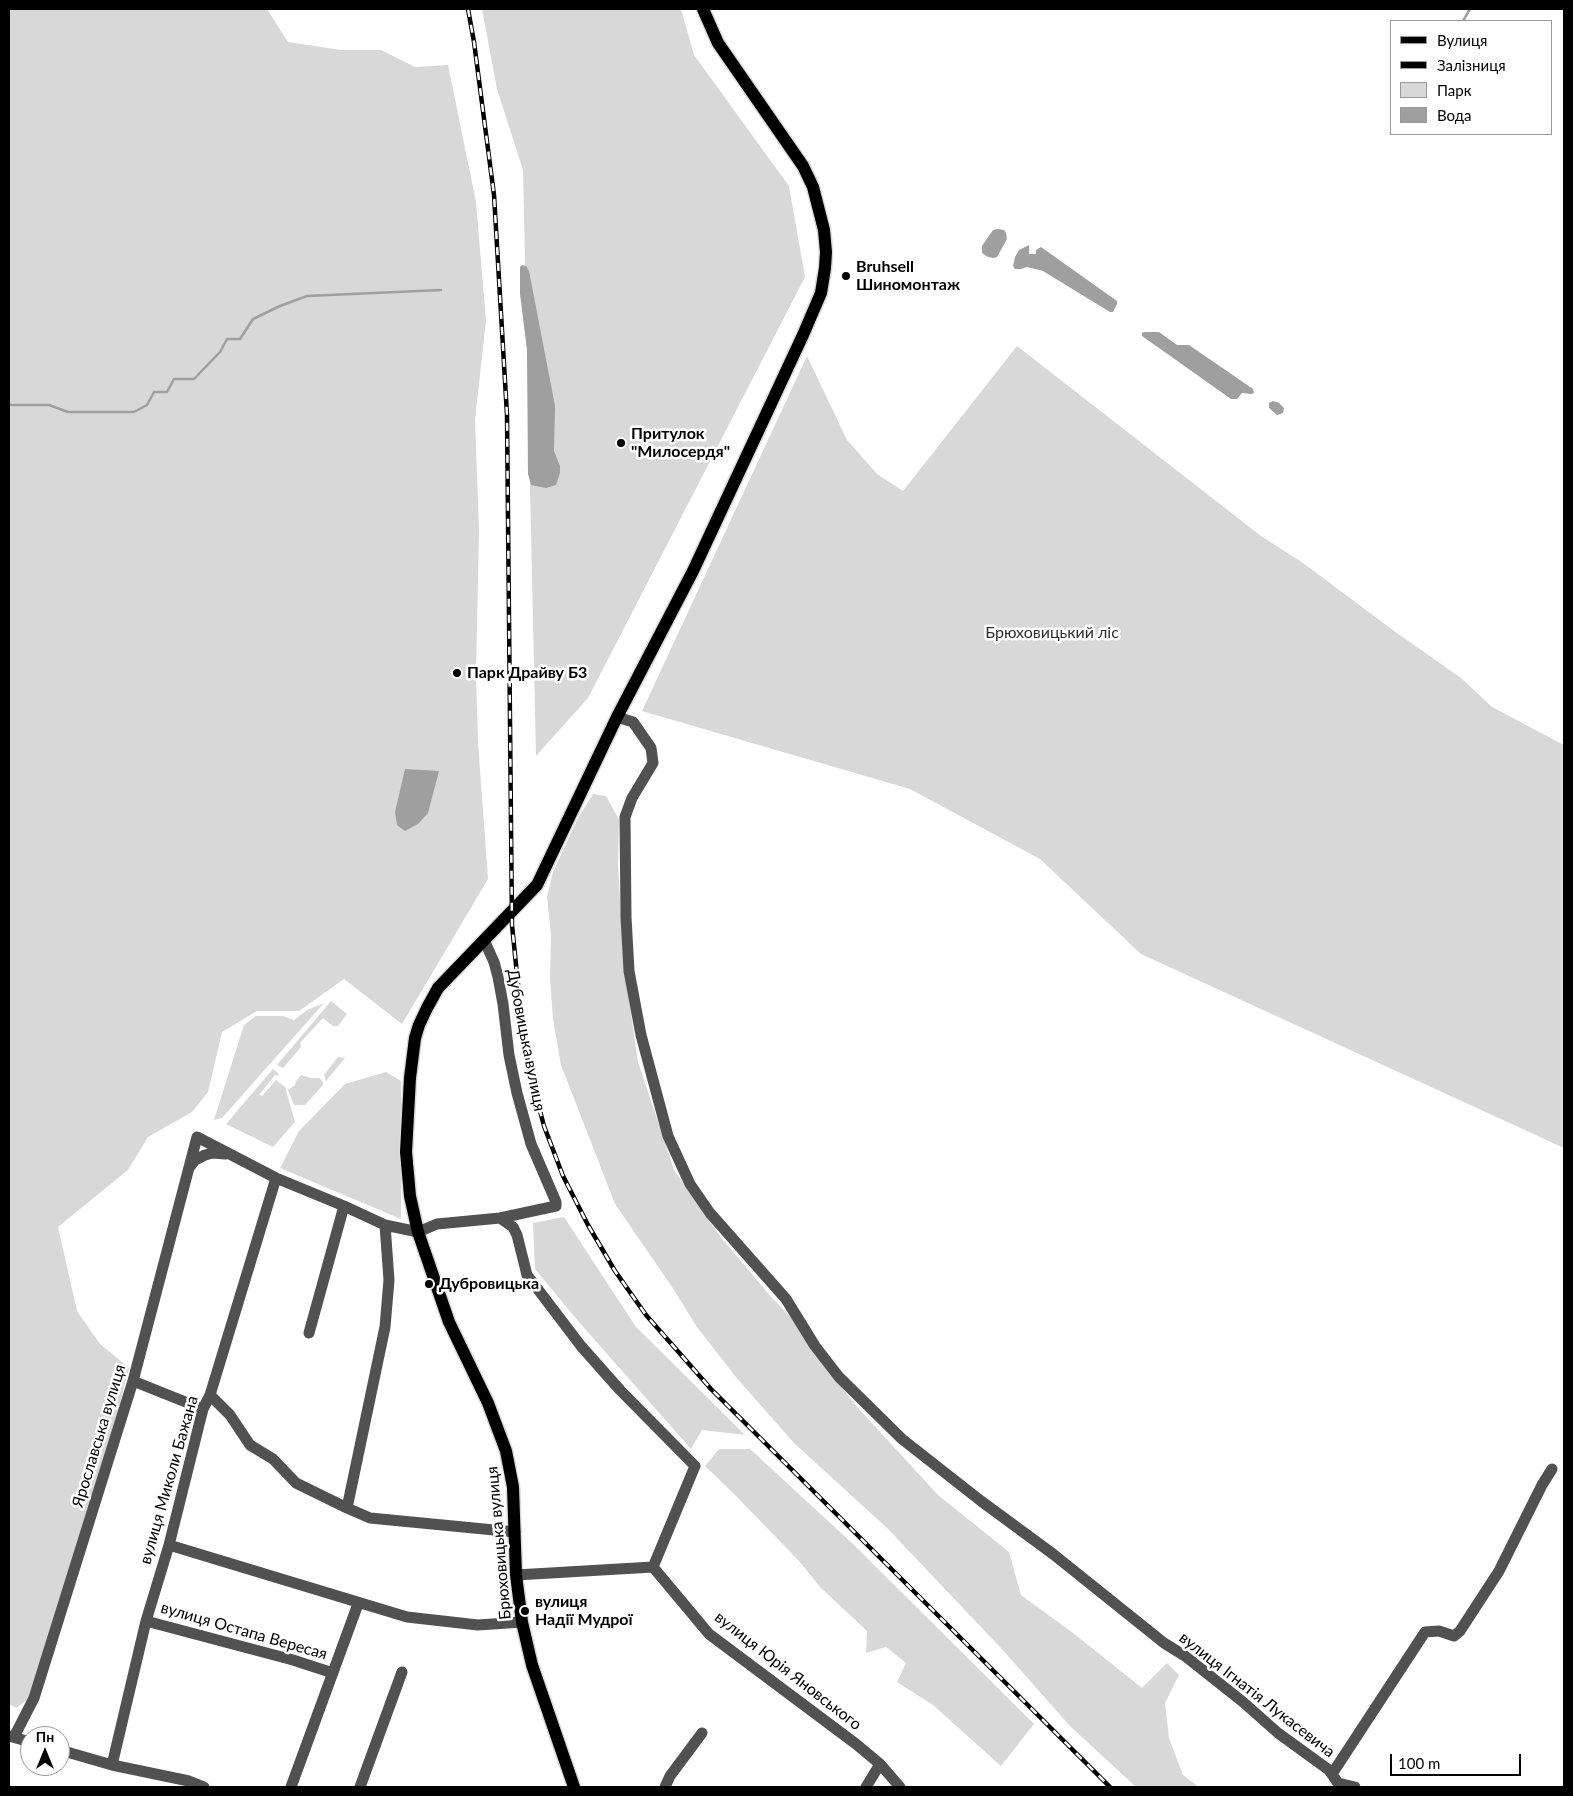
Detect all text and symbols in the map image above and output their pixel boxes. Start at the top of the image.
legend [1390,20,1553,135]
text: Вулиця [1437,31,1487,49]
text: Залізниця [1437,56,1506,74]
text: Парк [1437,81,1471,99]
text: Вода [1437,106,1472,124]
place label: Bruhsell Шиномонтаж [856,257,960,295]
marker: Bruhsell Шиномонтаж [840,270,852,282]
place label: Притулок "Милосердя" [631,424,730,462]
marker: Притулок "Милосердя" [615,437,627,449]
park label: Брюховицький ліс [985,623,1119,643]
place label: Парк Драйву Б3 [467,663,587,683]
marker: Парк Драйву Б3 [451,667,463,679]
street label: Дубовицька вулиця [503,967,549,1113]
place label: Дубровицька [439,1274,539,1294]
marker: Дубровицька [423,1278,435,1290]
street label: Ярославська вулиця [68,1362,130,1510]
street label: вулиця Миколи Бажана [136,1394,202,1566]
street label: Брюховицька вулиця [483,1466,515,1620]
place label: вулиця Надії Мудрої [535,1592,633,1630]
street label: вулиця Остапа Вересая [159,1598,329,1664]
marker: вулиця Надії Мудрої [519,1605,531,1617]
street label: вулиця Юрія Яновського [711,1608,865,1734]
street label: вулиця Ігнатія Лукасевича [1175,1628,1339,1762]
north arrow [20,1726,70,1776]
text: Пн [36,1728,54,1745]
scale bar [1393,1744,1524,1776]
text: 100 m [1398,1754,1440,1772]

